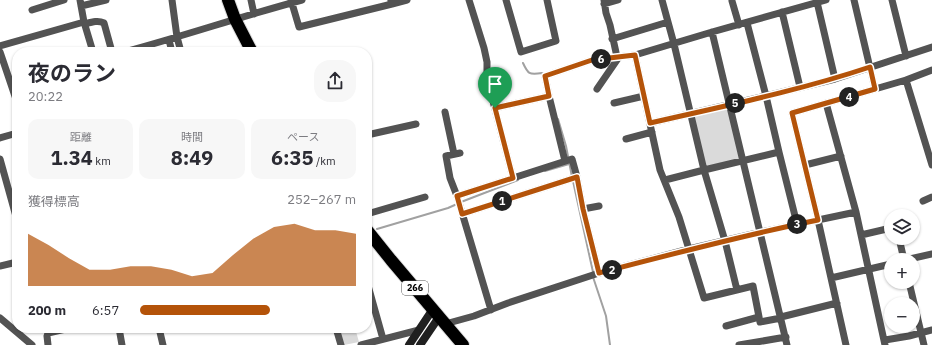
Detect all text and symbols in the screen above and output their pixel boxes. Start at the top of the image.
pin: 6 [591,49,611,69]
text: 6 [598,52,604,66]
text: 夜のラン [28,58,116,87]
button: share [314,60,356,102]
pin [478,67,512,108]
icon: arrive [484,73,506,95]
pin: 4 [839,87,859,107]
text: 20:22 [28,88,63,105]
text: 4 [846,90,852,104]
pin: 5 [725,93,745,113]
text: 5 [732,96,738,110]
text: 距離 [70,130,92,144]
text: 時間 [181,130,203,144]
text: ペース [287,130,320,144]
text: 1.34 [51,144,93,171]
text: 8:49 [171,144,213,171]
text: 6:35 [271,144,314,171]
text: km [93,154,111,168]
text: /km [314,154,336,168]
text: 252–267 m [287,191,356,208]
pin: 1 [492,191,512,211]
text: 獲得標高 [28,193,80,210]
text: 1 [499,194,505,208]
map controls [884,209,920,333]
button: layers [884,209,920,245]
pin: 3 [787,214,807,234]
text: 3 [794,217,800,231]
button: + [884,253,920,289]
pin: 2 [602,260,622,280]
text: 2 [609,263,615,277]
road number: 266 [402,281,428,295]
button: − [884,297,920,333]
text: 200 m [28,302,66,319]
text: 6:57 [92,302,119,319]

